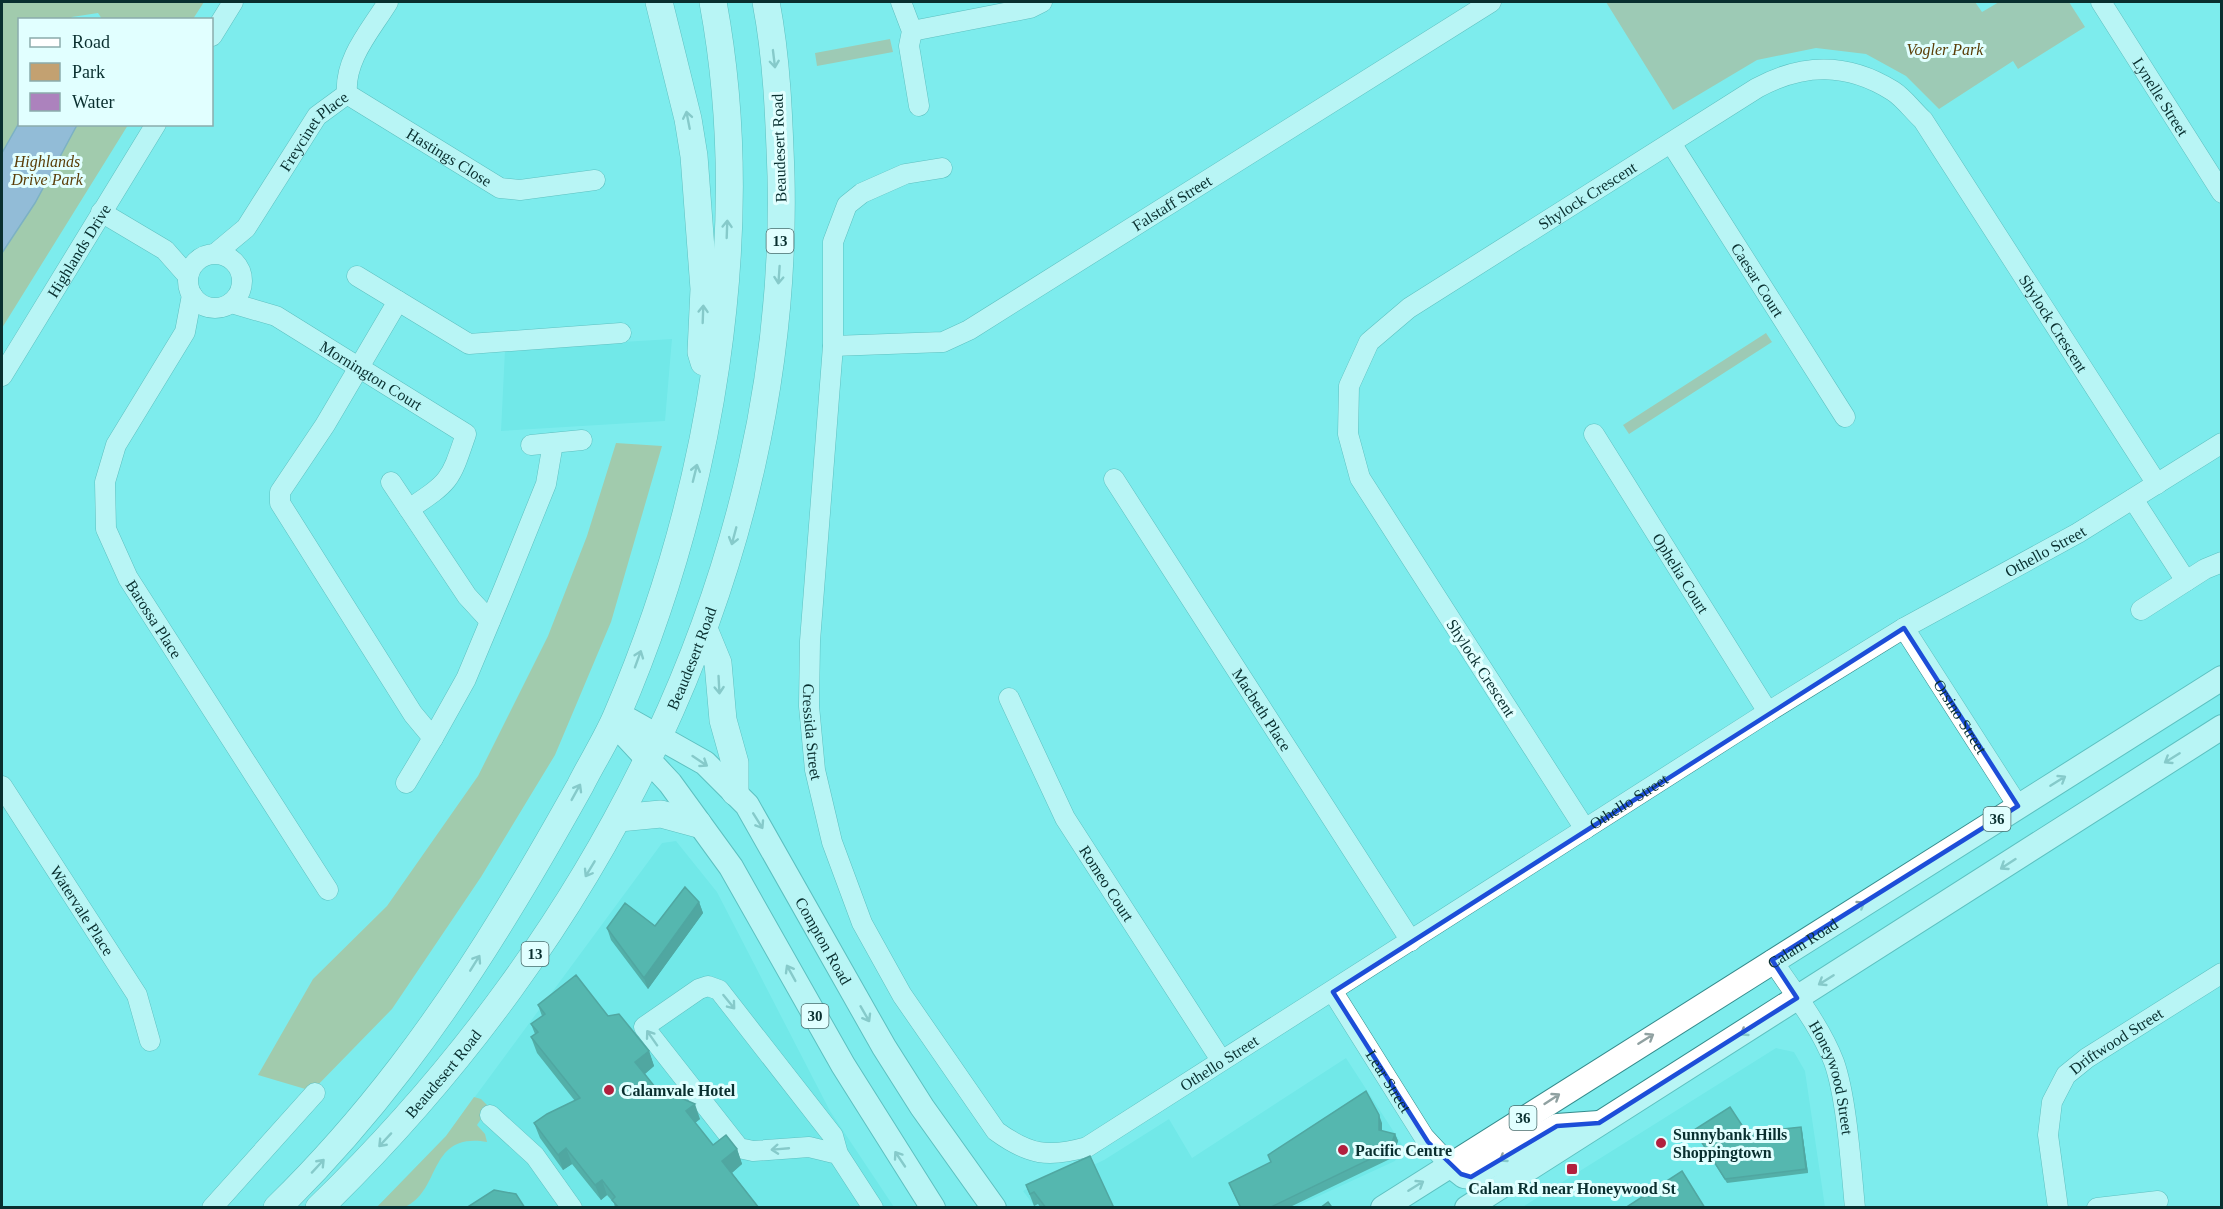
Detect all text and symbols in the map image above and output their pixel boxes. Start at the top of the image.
legend [18,18,213,126]
text: Road [72,32,110,52]
park label: Vogler Park [1907,41,1984,59]
one-way arrow [769,49,780,69]
street label: Lynelle Street [2130,54,2192,139]
text: Park [72,62,105,82]
street label: Freycinet Place [276,88,351,174]
text: Water [72,92,115,112]
street label: Beaudesert Road [769,93,789,203]
one-way arrow [682,111,693,130]
street label: Hastings Close [404,124,495,189]
park label: Highlands Drive Park [10,153,84,188]
street label: Shylock Crescent [1535,158,1640,233]
street label: Falstaff Street [1129,171,1215,234]
street label: Highlands Drive [44,201,114,300]
one-way arrow [721,220,733,240]
road number: 13 [766,229,794,253]
street label: Caesar Court [1728,240,1788,320]
one-way arrow [773,265,784,285]
street label: Shylock Crescent [2016,271,2091,376]
one-way arrow [697,305,709,325]
street label: Mornington Court [317,337,426,414]
one-way arrow [690,464,702,483]
street label: Othello Street [2002,522,2089,580]
one-way arrow [728,526,739,545]
street label: Ophelia Court [1650,530,1713,617]
street label: Barossa Place [123,577,186,661]
street label: Beaudesert Road [663,605,719,712]
street label: Shylock Crescent [1442,616,1519,721]
one-way arrow [633,650,644,669]
street label: Macbeth Place [1229,665,1295,754]
one-way arrow [714,674,725,694]
street label: Orsino Street [1931,676,1991,757]
street label: Cressida Street [800,683,826,782]
one-way arrow [2164,752,2181,764]
one-way arrow [691,755,707,767]
street label: Othello Street [1586,770,1671,832]
one-way arrow [2049,774,2066,786]
one-way arrow [571,783,582,801]
road number: 36 [1984,807,2010,831]
one-way arrow [752,812,764,829]
street label: Romeo Court [1076,842,1138,925]
one-way arrow [2000,858,2017,870]
one-way arrow [584,860,596,877]
street label: Watervale Place [47,862,117,958]
street label: Compton Road [792,894,855,987]
one-way arrow [1848,900,1865,912]
street label: Calam Road [1764,915,1841,972]
road number: 13 [522,942,548,966]
one-way arrow [469,954,482,971]
one-way arrow [785,965,797,982]
one-way arrow [1818,974,1835,986]
one-way arrow [723,994,736,1010]
road number: 30 [802,1004,828,1028]
street label: Driftwood Street [2066,1004,2166,1077]
one-way arrow [860,1006,872,1023]
street label: Honeywood Street [1806,1017,1857,1136]
one-way arrow [1740,1024,1757,1036]
street label: Beaudesert Road [402,1026,484,1121]
one-way arrow [646,1030,658,1046]
street label: Othello Street [1177,1031,1262,1094]
one-way arrow [1637,1033,1654,1045]
street label: Lear Street [1363,1046,1415,1116]
place label: Calamvale Hotel [621,1082,736,1099]
marker: Calamvale Hotel [602,1083,616,1097]
one-way arrow [1544,1093,1561,1106]
road number: 36 [1510,1106,1537,1130]
place label: Sunnybank Hills Shoppingtown [1673,1126,1787,1162]
one-way arrow [378,1133,392,1148]
marker: Sunnybank Hills Shoppingtown [1654,1136,1668,1150]
place label: Pacific Centre [1355,1142,1452,1159]
marker: Pacific Centre [1336,1143,1350,1157]
one-way arrow [771,1144,791,1155]
one-way arrow [1499,1149,1516,1162]
one-way arrow [894,1151,906,1168]
one-way arrow [311,1159,325,1174]
marker: Calam Rd near Honeywood St [1565,1162,1579,1176]
one-way arrow [1407,1180,1424,1192]
place label: Calam Rd near Honeywood St [1468,1180,1677,1198]

